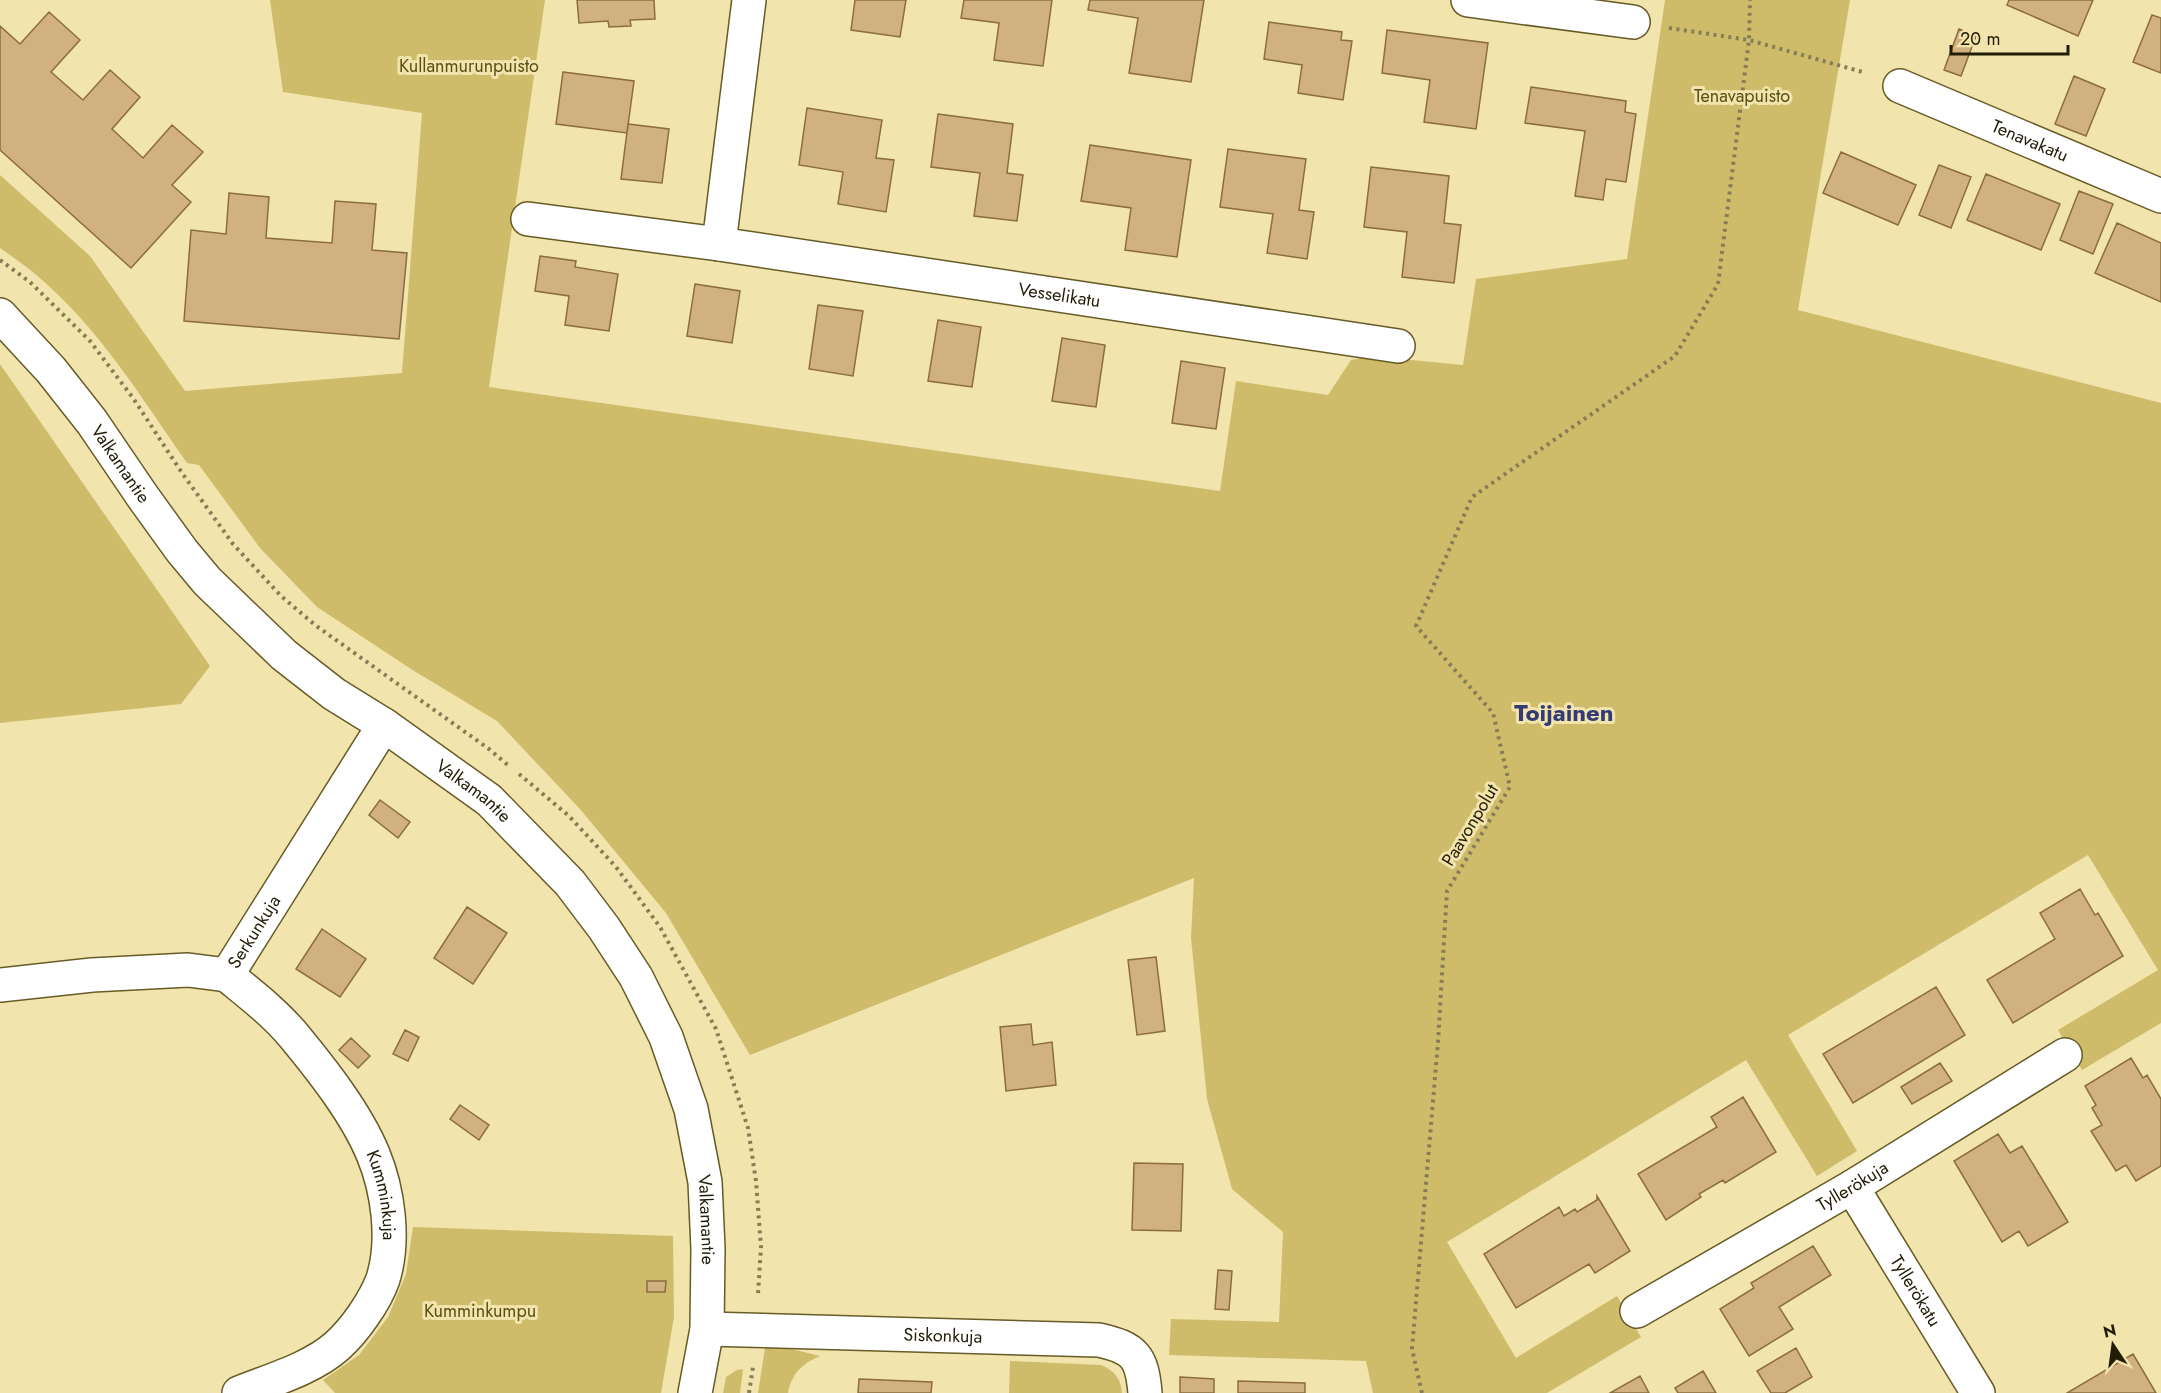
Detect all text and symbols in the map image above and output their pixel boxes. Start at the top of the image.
scale bar [1951,18,2068,56]
text: 20 m [1960,26,2000,52]
park label: Kullanmurunpuisto [399,53,539,79]
park label: Tenavapuisto [1694,83,1790,109]
street label: Tenavakatu [1988,113,2072,168]
street label: Vesselikatu [1016,276,1102,314]
street label: Valkamantie [85,419,157,509]
district label: Toijainen [1514,695,1614,730]
street label: Valkamantie [430,753,517,829]
street label: Paavonpolut [1435,779,1505,871]
street label: Serkunkuja [221,890,287,974]
street label: Kumminkuja [360,1146,402,1241]
street label: Tyllerökuja [1812,1155,1893,1218]
street label: Valkamantie [691,1173,721,1265]
street label: Tyllerökatu [1884,1250,1947,1332]
park label: Kumminkumpu [424,1298,536,1324]
north arrow [2083,1315,2143,1375]
text: N [2101,1318,2119,1344]
street label: Siskonkuja [903,1322,983,1350]

